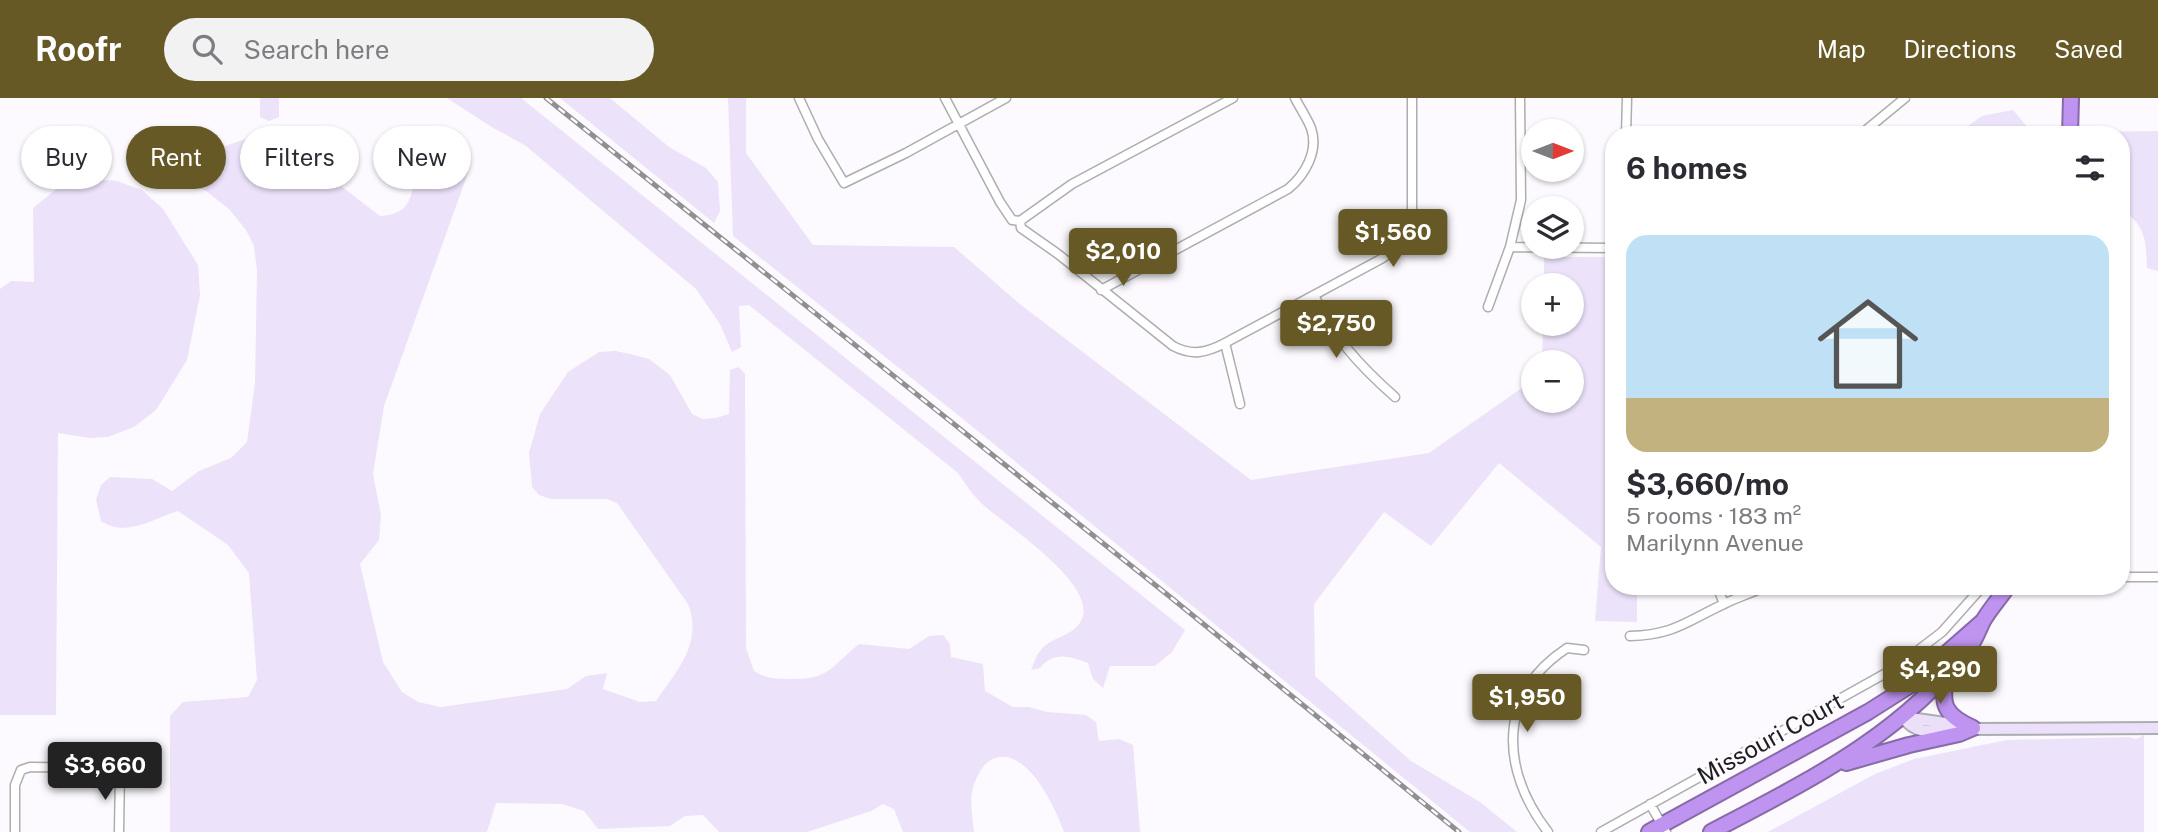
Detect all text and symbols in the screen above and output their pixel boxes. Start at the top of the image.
search box [164,18,654,81]
text: Roofr [35,30,122,68]
icon: search [188,30,226,68]
text: Search here [244,34,390,65]
text: Map [1817,35,1866,63]
text: Directions [1904,35,2016,63]
text: Saved [2054,35,2123,63]
north arrow [1521,119,1584,182]
map controls [1521,119,1584,413]
chip: Buy [21,126,112,189]
chip: Rent [126,126,226,189]
chip: Filters [240,126,359,189]
chip: New [373,126,471,189]
icon: filters [2071,149,2109,187]
text: 6 homes [1626,150,1748,186]
button: layers [1521,196,1584,259]
pin: $1,560 [1336,209,1450,269]
text: $1,560 [1354,218,1432,245]
pin: $2,010 [1066,228,1180,288]
text: $2,010 [1085,237,1161,264]
button: + [1521,273,1584,336]
icon: home [1805,281,1931,407]
pin: $2,750 [1279,300,1393,360]
text: $2,750 [1296,309,1376,336]
button: − [1521,350,1584,413]
text: $3,660/mo [1626,466,1789,502]
text: 5 rooms · 183 m² [1626,502,1801,529]
text: Marilynn Avenue [1626,529,1804,556]
pin: $4,290 [1883,646,1997,706]
text: $4,290 [1899,655,1981,682]
pin: $1,950 [1470,674,1584,734]
text: $1,950 [1488,683,1566,710]
street label: Missouri Court [1692,686,1848,790]
pin: $3,660 [48,742,162,802]
text: $3,660 [64,751,146,778]

